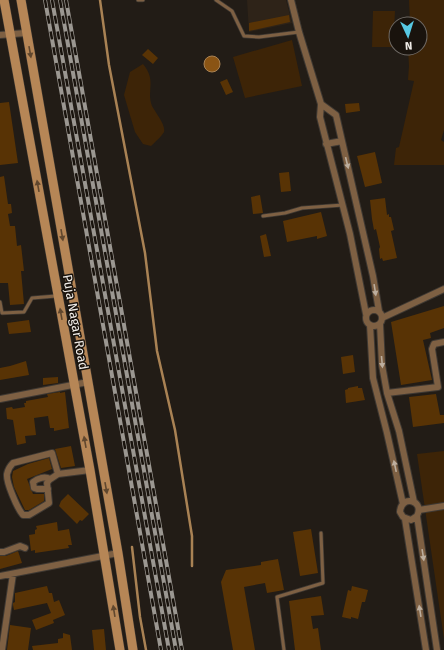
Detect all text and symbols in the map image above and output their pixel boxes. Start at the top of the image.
north arrow [388,16,428,56]
text: N [405,39,413,52]
one-way arrow [27,46,33,58]
one-way arrow [345,157,351,169]
one-way arrow [35,180,41,192]
one-way arrow [59,229,65,242]
street label: Puja Nagar Road [60,273,91,371]
one-way arrow [372,284,378,296]
one-way arrow [58,308,64,320]
one-way arrow [379,356,386,368]
one-way arrow [82,436,88,448]
one-way arrow [391,459,397,472]
one-way arrow [103,481,109,494]
one-way arrow [420,549,426,561]
one-way arrow [111,605,117,618]
one-way arrow [417,605,423,618]

